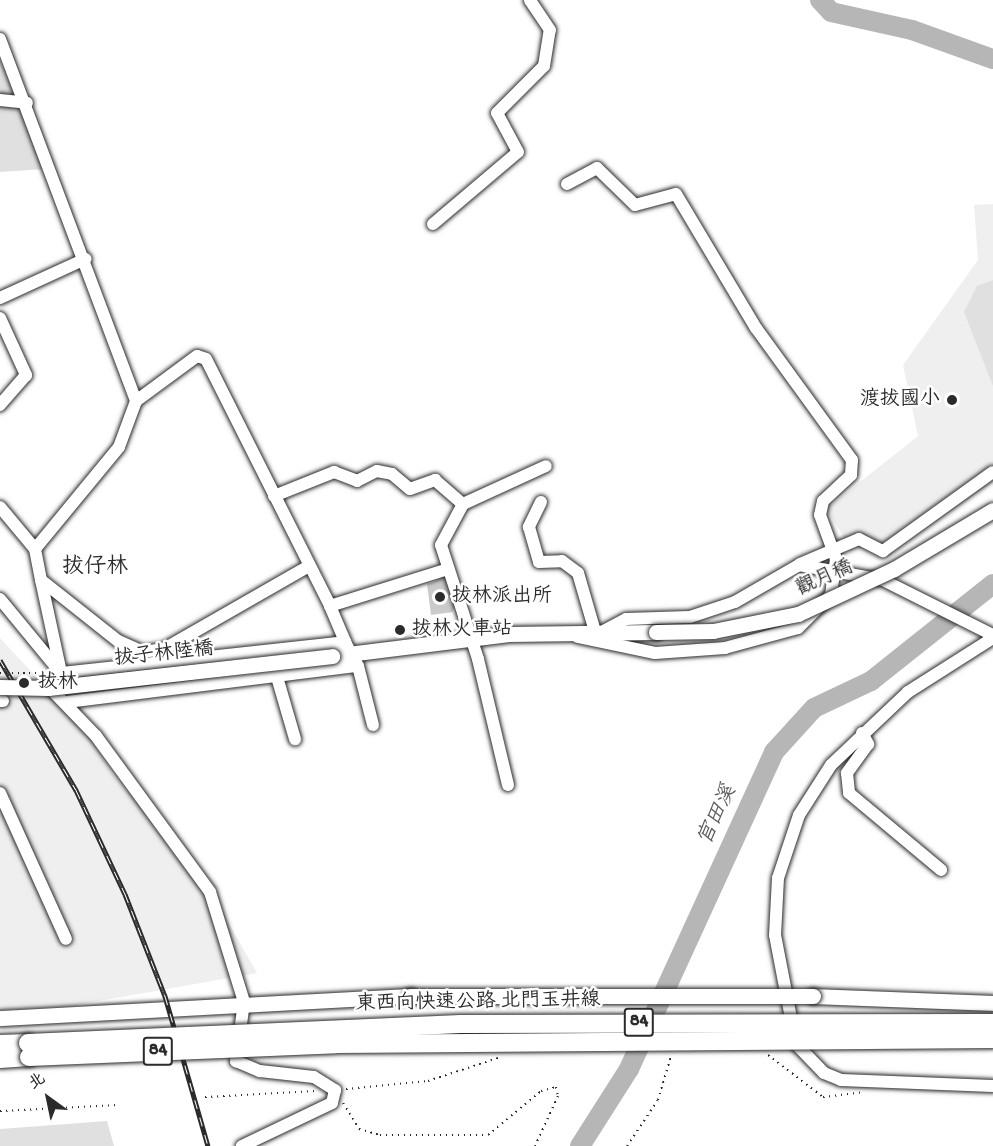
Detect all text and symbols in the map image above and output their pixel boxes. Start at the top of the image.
place label: 渡拔國小 [860,388,940,412]
marker: 渡拔國小 [945,393,959,407]
district label: 拔仔林 [62,556,128,582]
street label: 觀月穚 [793,556,857,602]
place label: 拔林派出所 [452,585,552,609]
marker: 拔林派出所 [433,590,447,604]
place label: 拔林火車站 [412,618,512,642]
marker: 拔林火車站 [393,623,407,637]
street label: 拔子林陸橋 [113,638,215,672]
place label: 拔林 [38,671,78,695]
marker: 拔林 [15,674,33,692]
water label: 官田溪 [694,782,744,850]
street label: 東西向快速公路 北門玉井線 [355,989,601,1017]
road number: 84 [622,1007,656,1037]
road number: 84 [142,1036,174,1066]
north arrow [18,1068,78,1128]
text: 北 [26,1070,50,1095]

